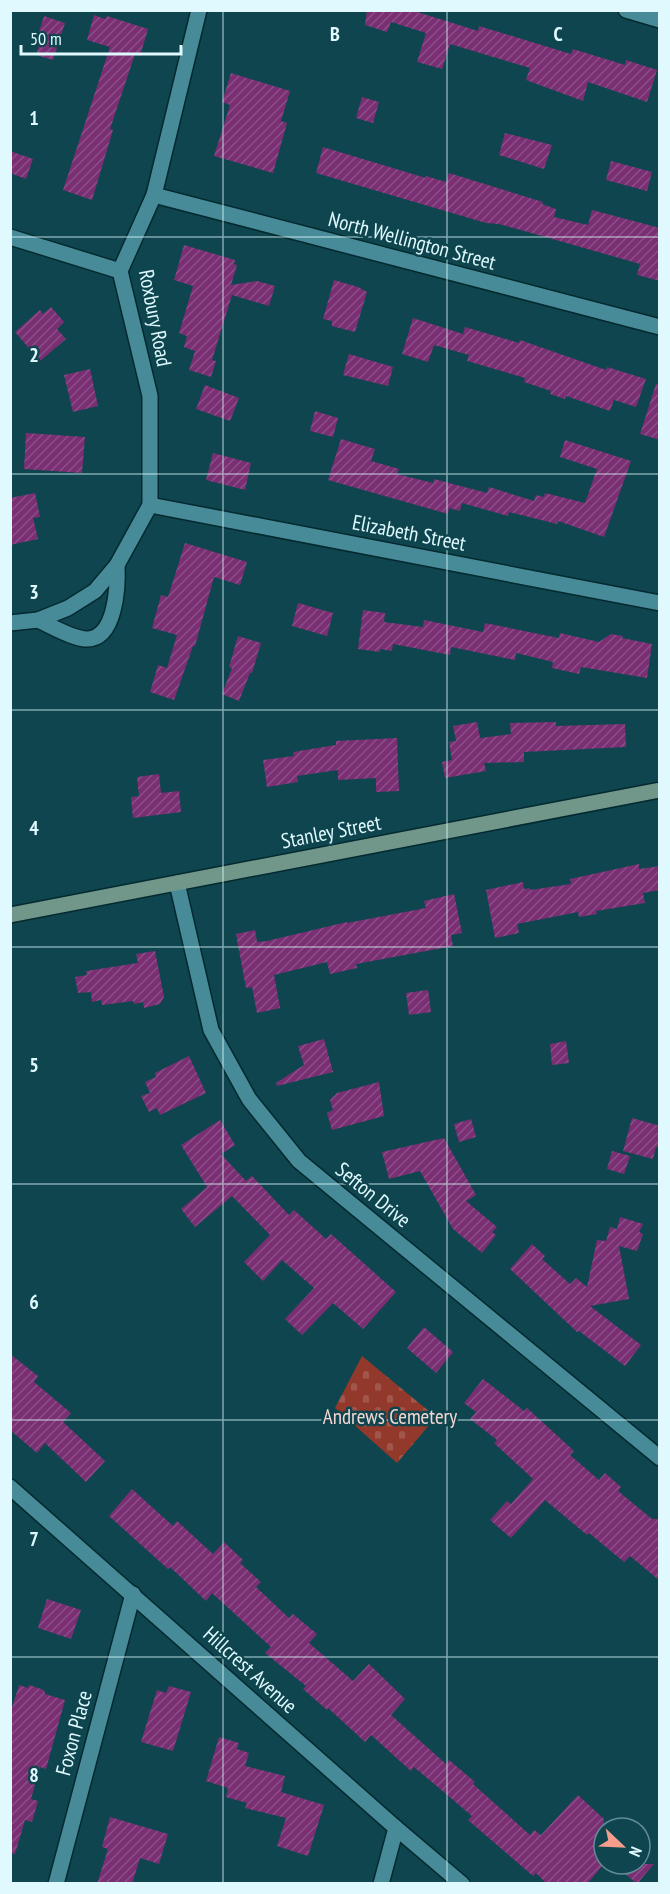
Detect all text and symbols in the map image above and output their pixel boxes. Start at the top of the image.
scale bar [21,18,182,56]
text: B [330,21,340,47]
text: C [553,21,563,47]
text: 50 m [30,27,62,50]
text: 1 [29,105,39,131]
street label: North Wellington Street [325,205,499,276]
street label: Roxbury Road [133,267,178,369]
text: 2 [29,342,39,368]
street label: Elizabeth Street [350,508,468,557]
text: 3 [29,579,39,605]
street label: Stanley Street [279,809,383,854]
text: 4 [29,815,39,841]
text: 5 [29,1052,39,1078]
street label: Sefton Drive [330,1156,417,1233]
text: 6 [29,1289,39,1315]
park label: Andrews Cemetery [323,1403,457,1430]
text: 7 [29,1526,39,1552]
street label: Hillcrest Avenue [198,1620,303,1719]
street label: Foxon Place [49,1687,98,1778]
text: 8 [29,1762,39,1788]
north arrow [592,1816,652,1876]
text: N [625,1844,647,1860]

